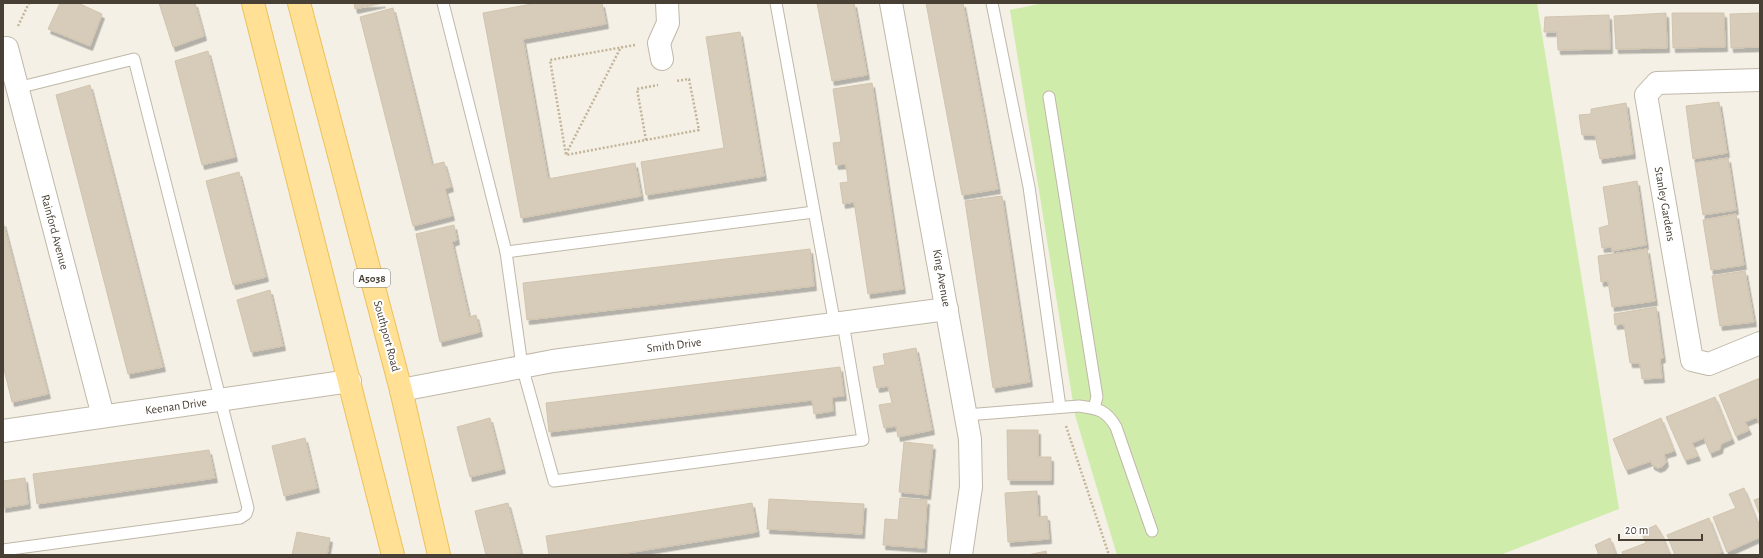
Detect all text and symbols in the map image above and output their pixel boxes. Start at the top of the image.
street label: Stanley Gardens [1652,166,1677,242]
street label: Rainford Avenue [39,193,71,271]
street label: King Avenue [931,248,953,308]
road number: A5038 [354,269,390,287]
street label: Southport Road [372,299,402,373]
street label: Smith Drive [646,336,702,354]
street label: Keenan Drive [144,396,208,416]
scale bar [1619,516,1702,542]
text: 20 m [1625,524,1648,536]

